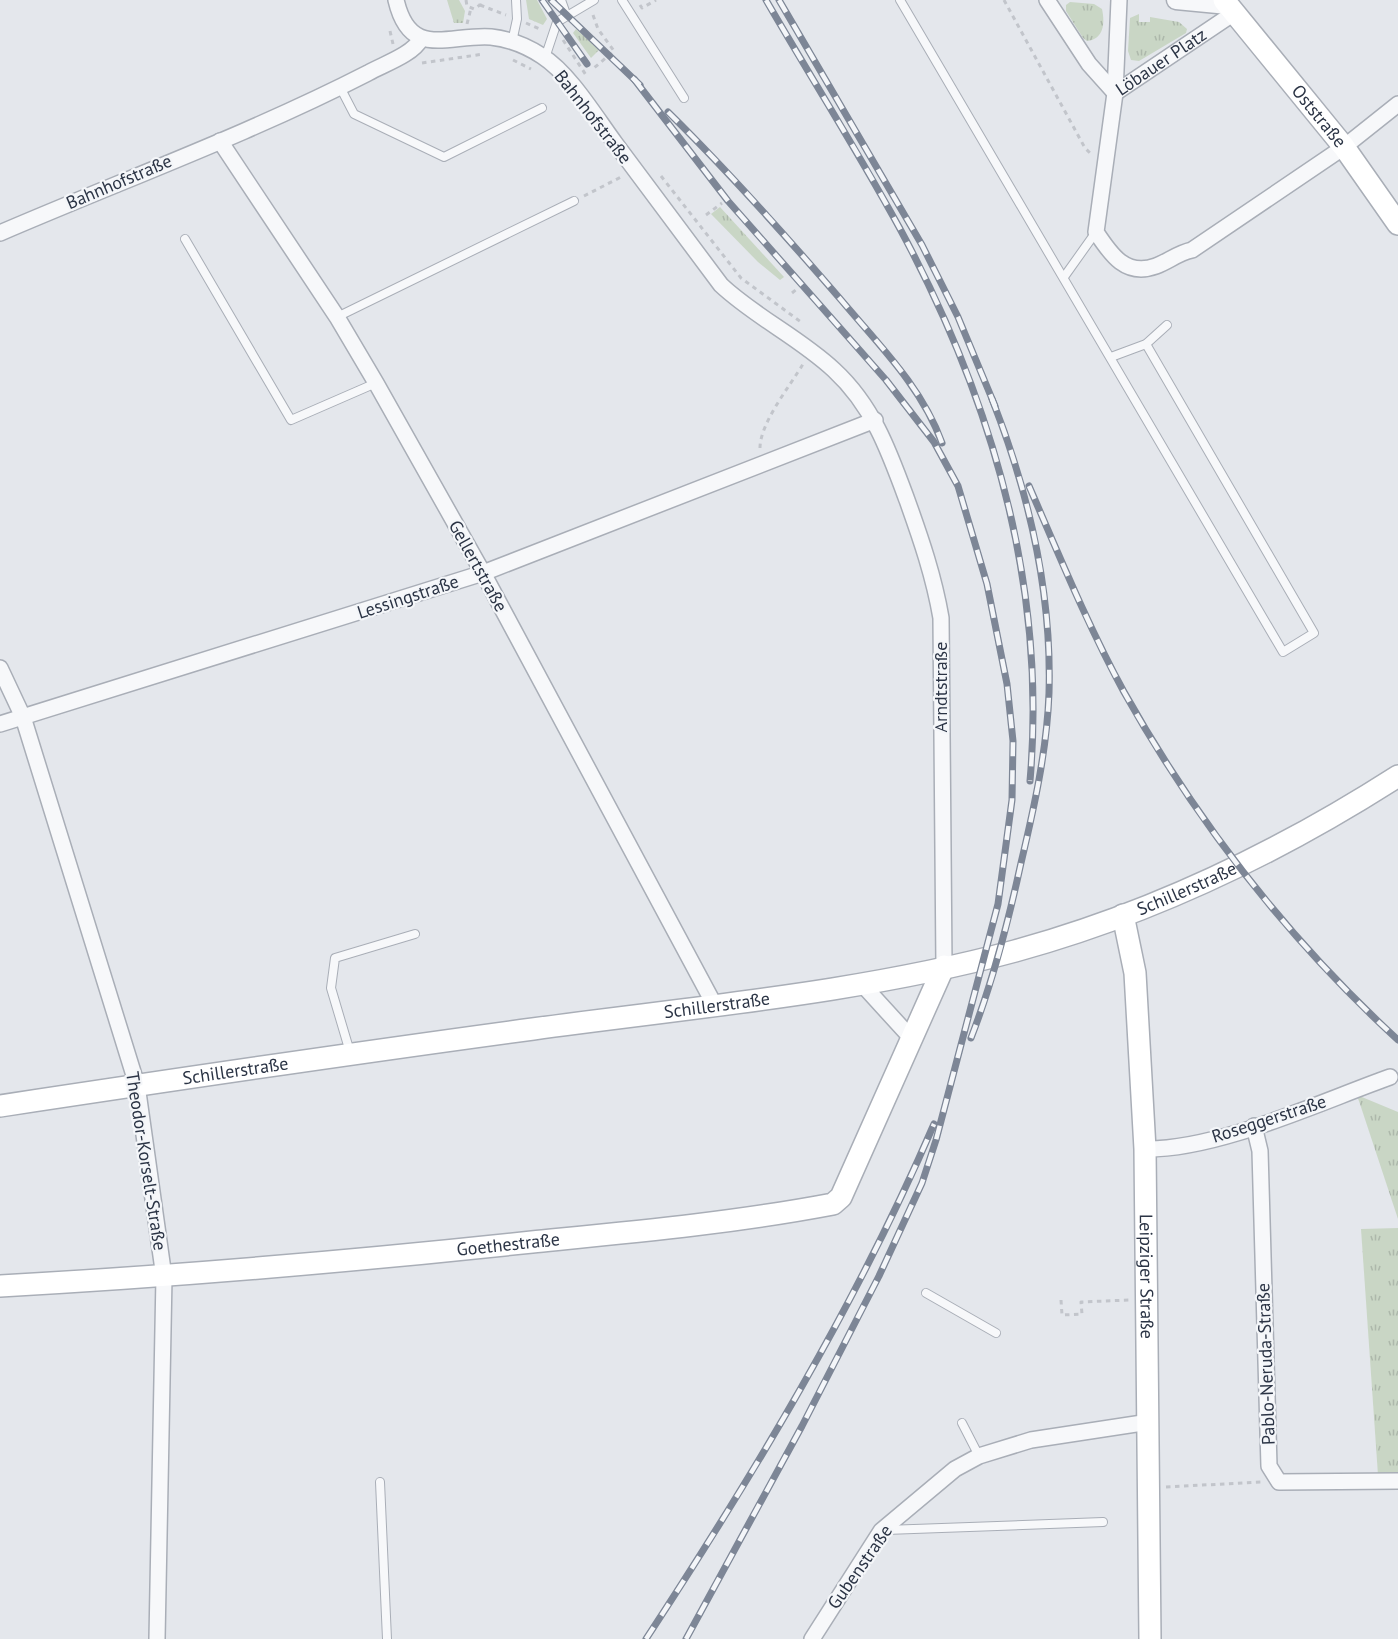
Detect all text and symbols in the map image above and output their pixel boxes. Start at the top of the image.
street label: Löbauer Platz [1111,23,1211,100]
street label: Bahnhofstraße [550,65,637,168]
street label: Oststraße [1287,80,1352,152]
street label: Bahnhofstraße [62,149,175,214]
street label: Gellertstraße [444,516,513,616]
street label: Lessingstraße [354,569,462,624]
street label: Arndtstraße [929,642,952,732]
street label: Schillerstraße [1133,856,1240,920]
street label: Schillerstraße [663,986,771,1023]
street label: Schillerstraße [181,1051,290,1090]
street label: Theodor-Korselt-Straße [121,1070,172,1252]
street label: Roseggerstraße [1209,1089,1329,1148]
street label: Leipziger Straße [1135,1214,1159,1339]
street label: Goethestraße [456,1227,561,1261]
street label: Pablo-Neruda-Straße [1251,1283,1280,1445]
street label: Gubenstraße [822,1520,897,1613]

